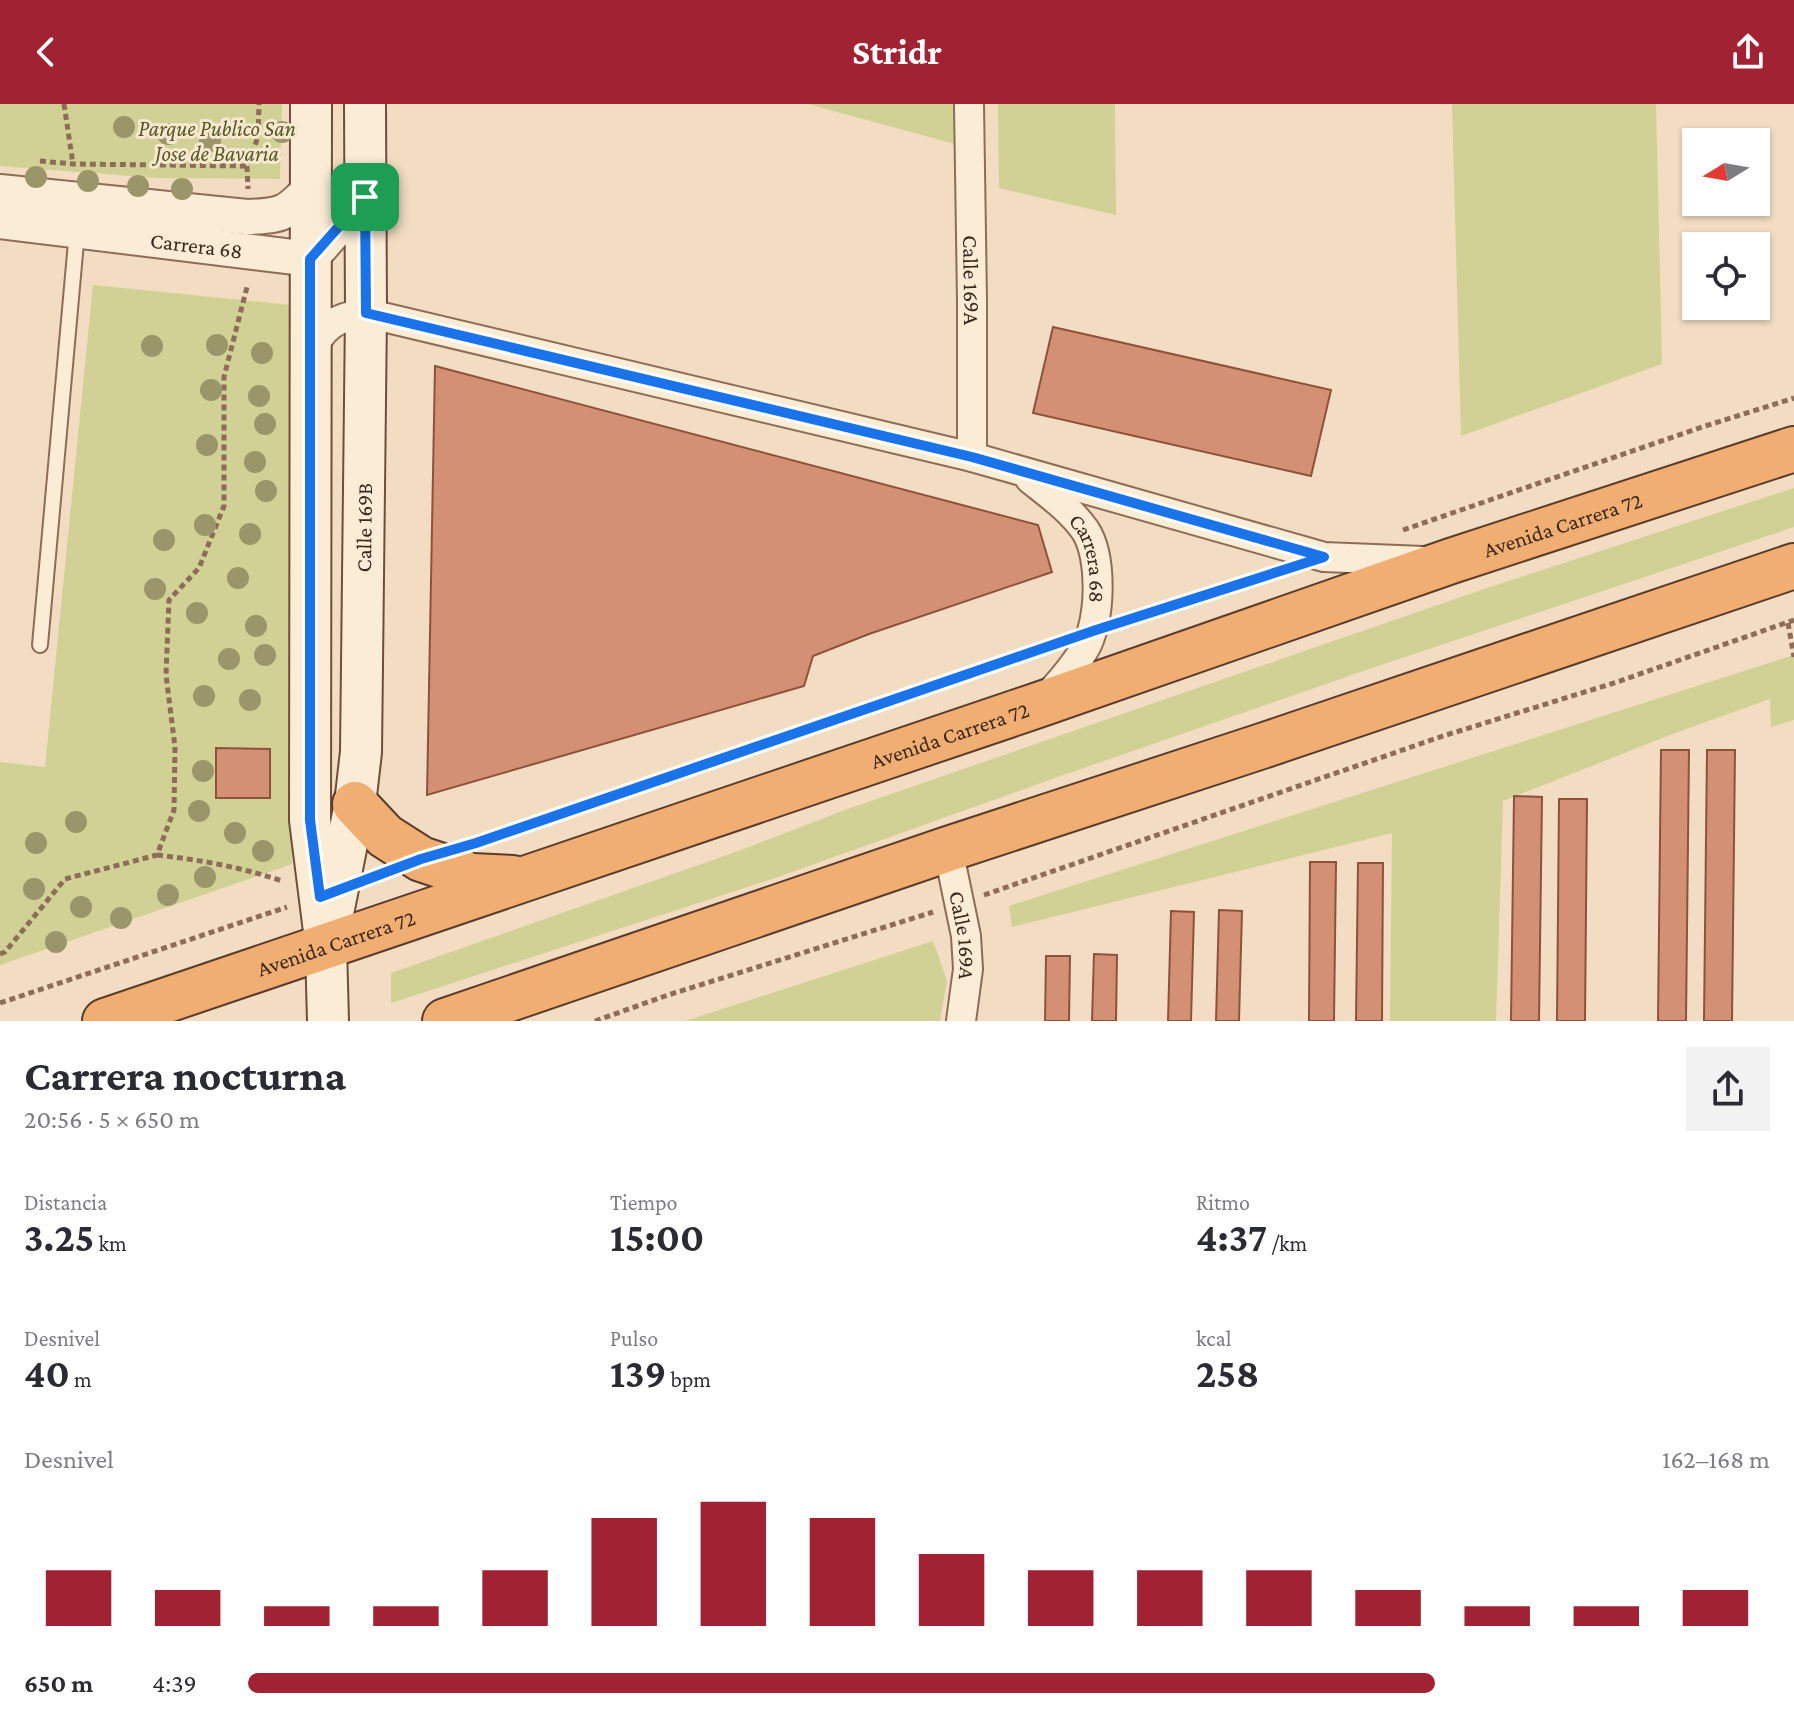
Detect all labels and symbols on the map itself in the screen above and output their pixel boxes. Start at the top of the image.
park label: Parque Publico San Jose de Bavaria [138,116,296,166]
north arrow [1682,128,1770,216]
pin [331,163,399,231]
street label: Carrera 68 [149,227,244,263]
street label: Calle 169A [959,235,985,325]
street label: Calle 169B [351,483,377,572]
street label: Avenida Carrera 72 [1480,487,1645,562]
street label: Carrera 68 [1064,508,1110,604]
street label: Avenida Carrera 72 [868,696,1032,773]
street label: Calle 169A [944,889,981,982]
street label: Avenida Carrera 72 [254,904,418,981]

